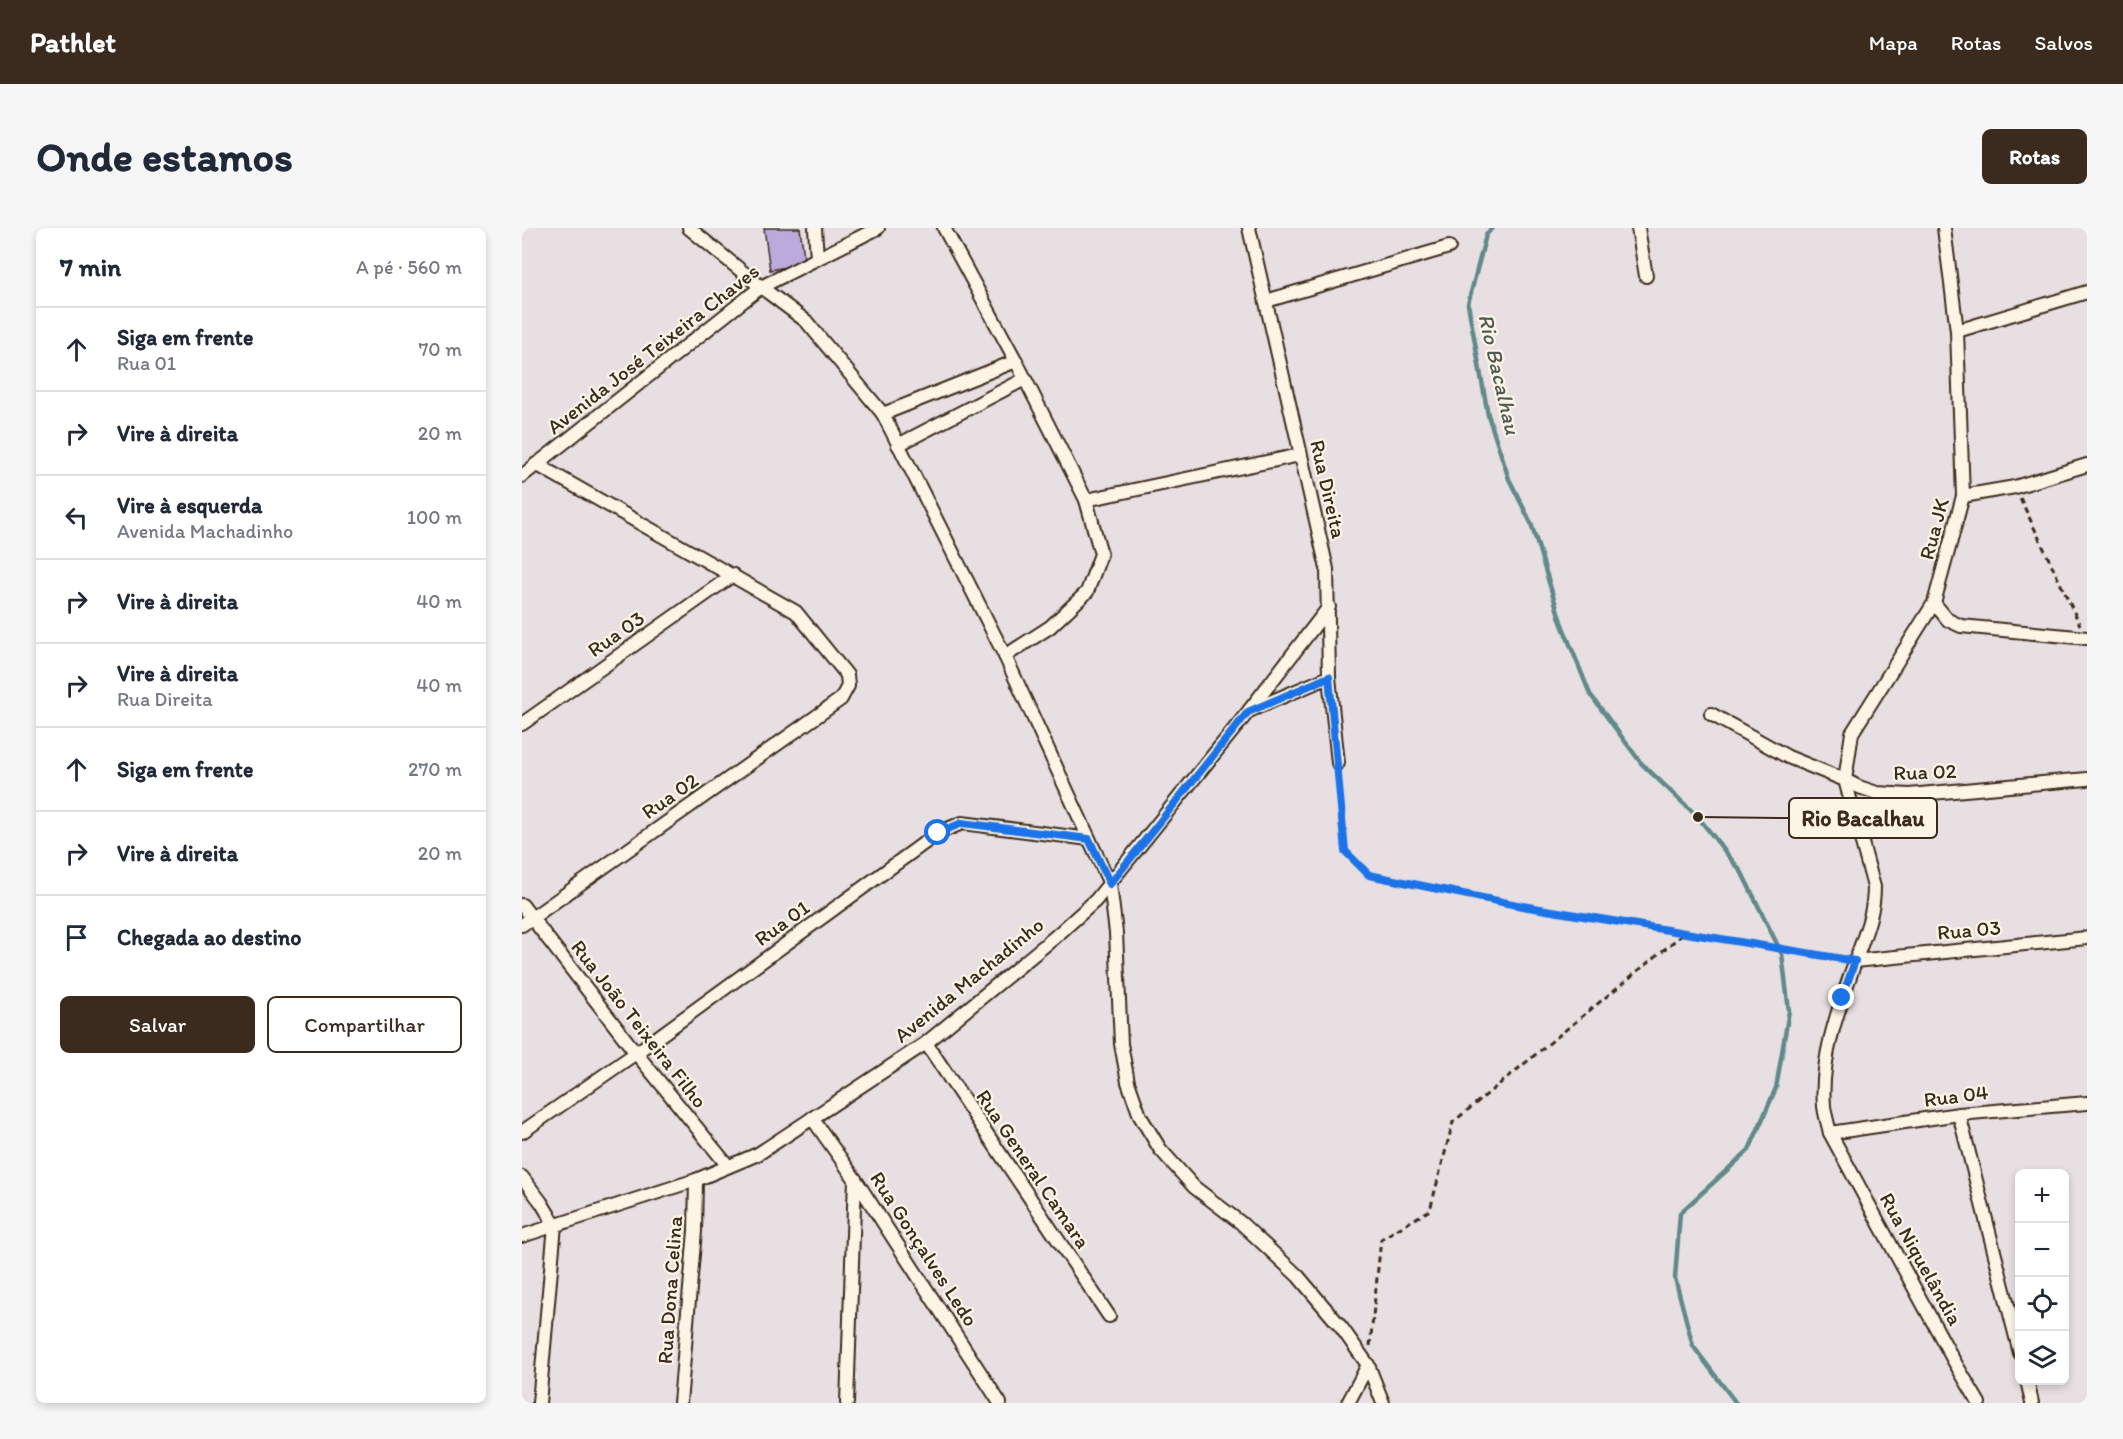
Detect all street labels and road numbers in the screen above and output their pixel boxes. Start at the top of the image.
street label: Avenida José Teixeira Chaves [542,258,764,439]
street label: Rua Direita [1305,437,1352,541]
street label: Rua JK [1913,495,1954,562]
street label: Rua 03 [582,605,649,662]
street label: Rua 02 [1893,758,1957,785]
street label: Rua 02 [637,767,703,824]
street label: Rua 01 [749,894,814,951]
street label: Avenida Machadinho [889,912,1048,1048]
street label: Rua 03 [1936,914,2002,945]
street label: Rua João Teixeira Filho [566,935,713,1113]
street label: Rua 04 [1922,1079,1990,1112]
street label: Rua General Camara [971,1085,1096,1253]
street label: Rua Gonçalves Ledo [865,1167,984,1331]
street label: Rua Niquelândia [1875,1188,1968,1330]
street label: Rua Dona Celina [652,1215,687,1365]

